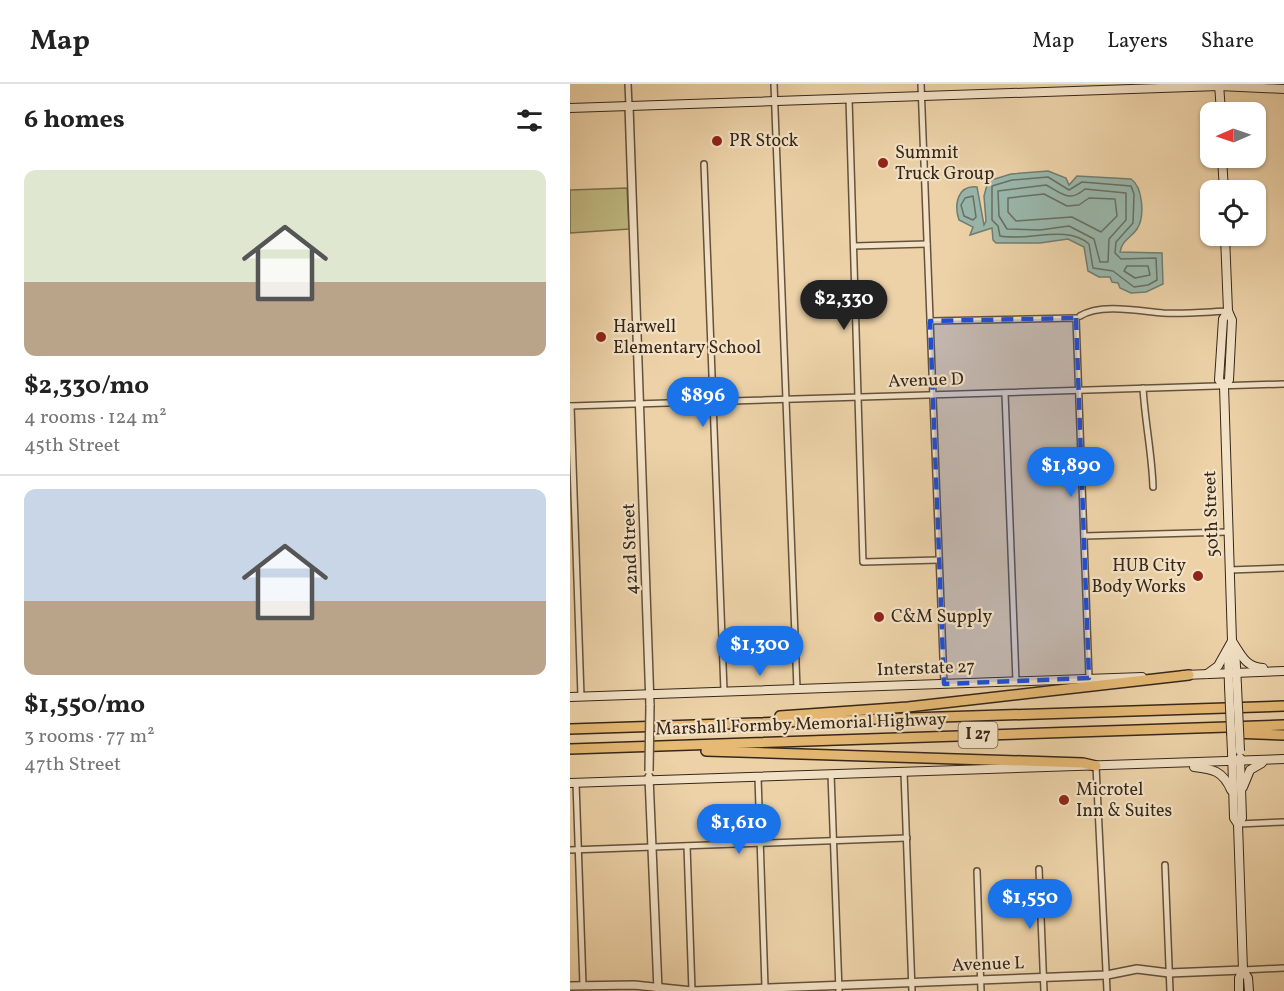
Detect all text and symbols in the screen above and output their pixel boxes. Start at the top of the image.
text: Map [30,22,90,61]
text: Map [1032,27,1074,56]
text: Layers [1107,27,1168,56]
text: Share [1201,27,1254,56]
text: 6 homes [24,102,125,138]
north arrow [1200,102,1266,168]
map controls [1200,102,1266,246]
icon: filters [513,104,546,137]
place label: PR Stock [729,129,799,154]
marker: PR Stock [710,134,724,148]
place label: Summit Truck Group [895,141,994,187]
marker: Summit Truck Group [876,156,890,170]
button: locate [1200,180,1266,246]
icon: home [231,209,339,317]
pin: $2,330 [795,280,893,331]
text: $2,330 [814,285,874,313]
place label: Harwell Elementary School [613,315,761,361]
marker: Harwell Elementary School [594,330,608,344]
street label: Avenue D [888,367,964,395]
text: $2,330/mo [24,368,149,404]
pin: $896 [667,377,739,428]
text: $896 [681,382,725,410]
text: 4 rooms · 124 m² [24,404,167,432]
text: 45th Street [24,432,120,460]
pin: $1,890 [1022,447,1120,498]
text: $1,890 [1041,452,1101,480]
street label: 50th Street [1198,470,1226,558]
street label: 42nd Street [617,503,645,595]
icon: home [231,528,339,636]
place label: HUB City Body Works [1092,554,1186,600]
marker: HUB City Body Works [1191,569,1205,583]
place label: C&M Supply [891,605,992,630]
marker: C&M Supply [872,610,886,624]
pin: $1,300 [711,626,809,677]
text: $1,300 [730,631,790,659]
street label: Interstate 27 [876,655,976,683]
text: $1,550/mo [24,687,145,723]
street label: Marshall Formby Memorial Highway [655,707,947,743]
road number: I 27 [958,722,998,748]
text: 3 rooms · 77 m² [24,723,155,751]
text: 47th Street [24,751,121,779]
place label: Microtel Inn & Suites [1076,778,1172,824]
marker: Microtel Inn & Suites [1057,793,1071,807]
pin: $1,610 [690,804,788,855]
text: $1,610 [711,809,767,837]
pin: $1,550 [981,879,1079,930]
text: $1,550 [1002,884,1058,912]
street label: Avenue L [951,951,1025,979]

